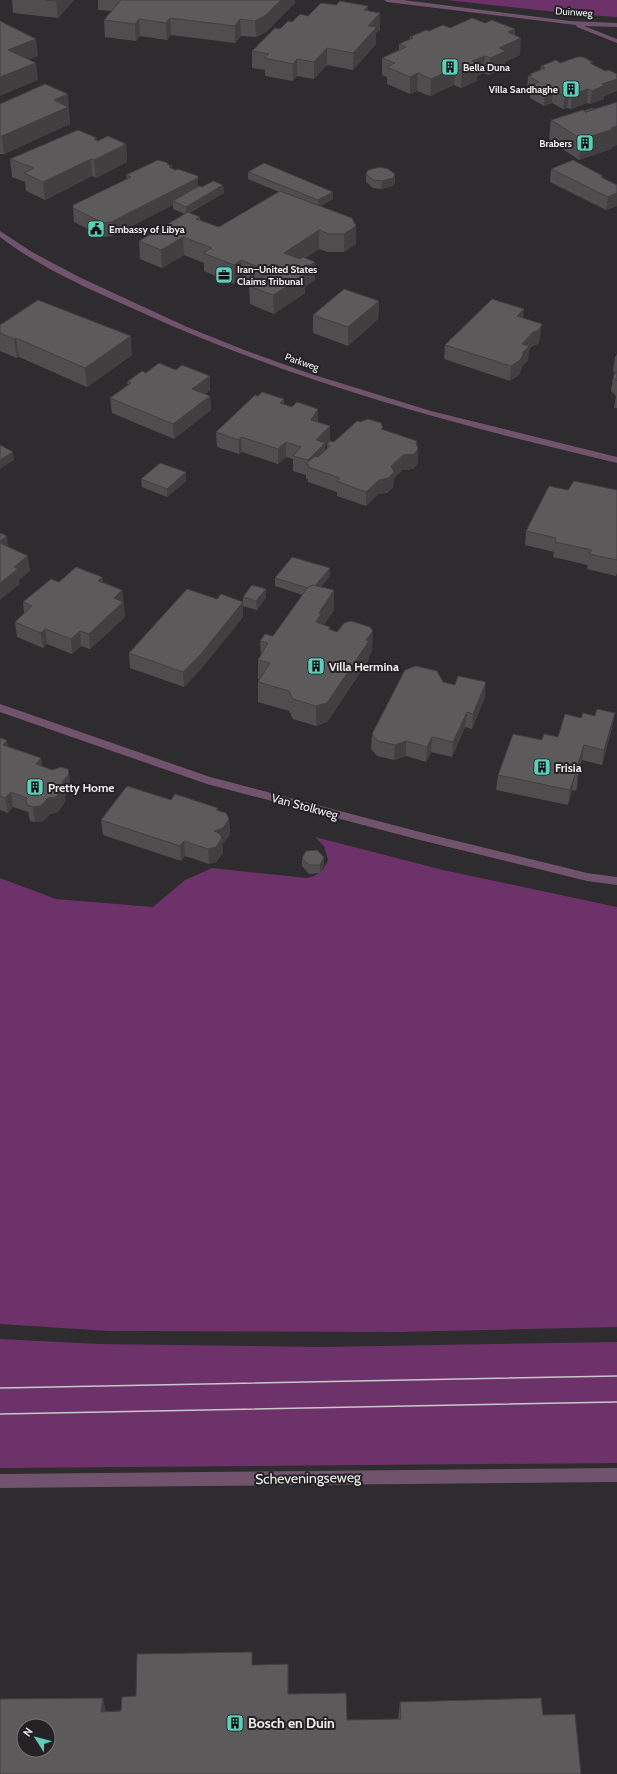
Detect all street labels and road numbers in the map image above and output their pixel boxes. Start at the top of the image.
street label: Duinweg [555,4,594,20]
street label: Parkweg [283,350,322,374]
street label: Van Stolkweg [270,790,341,822]
street label: Scheveningseweg [255,1468,362,1488]

